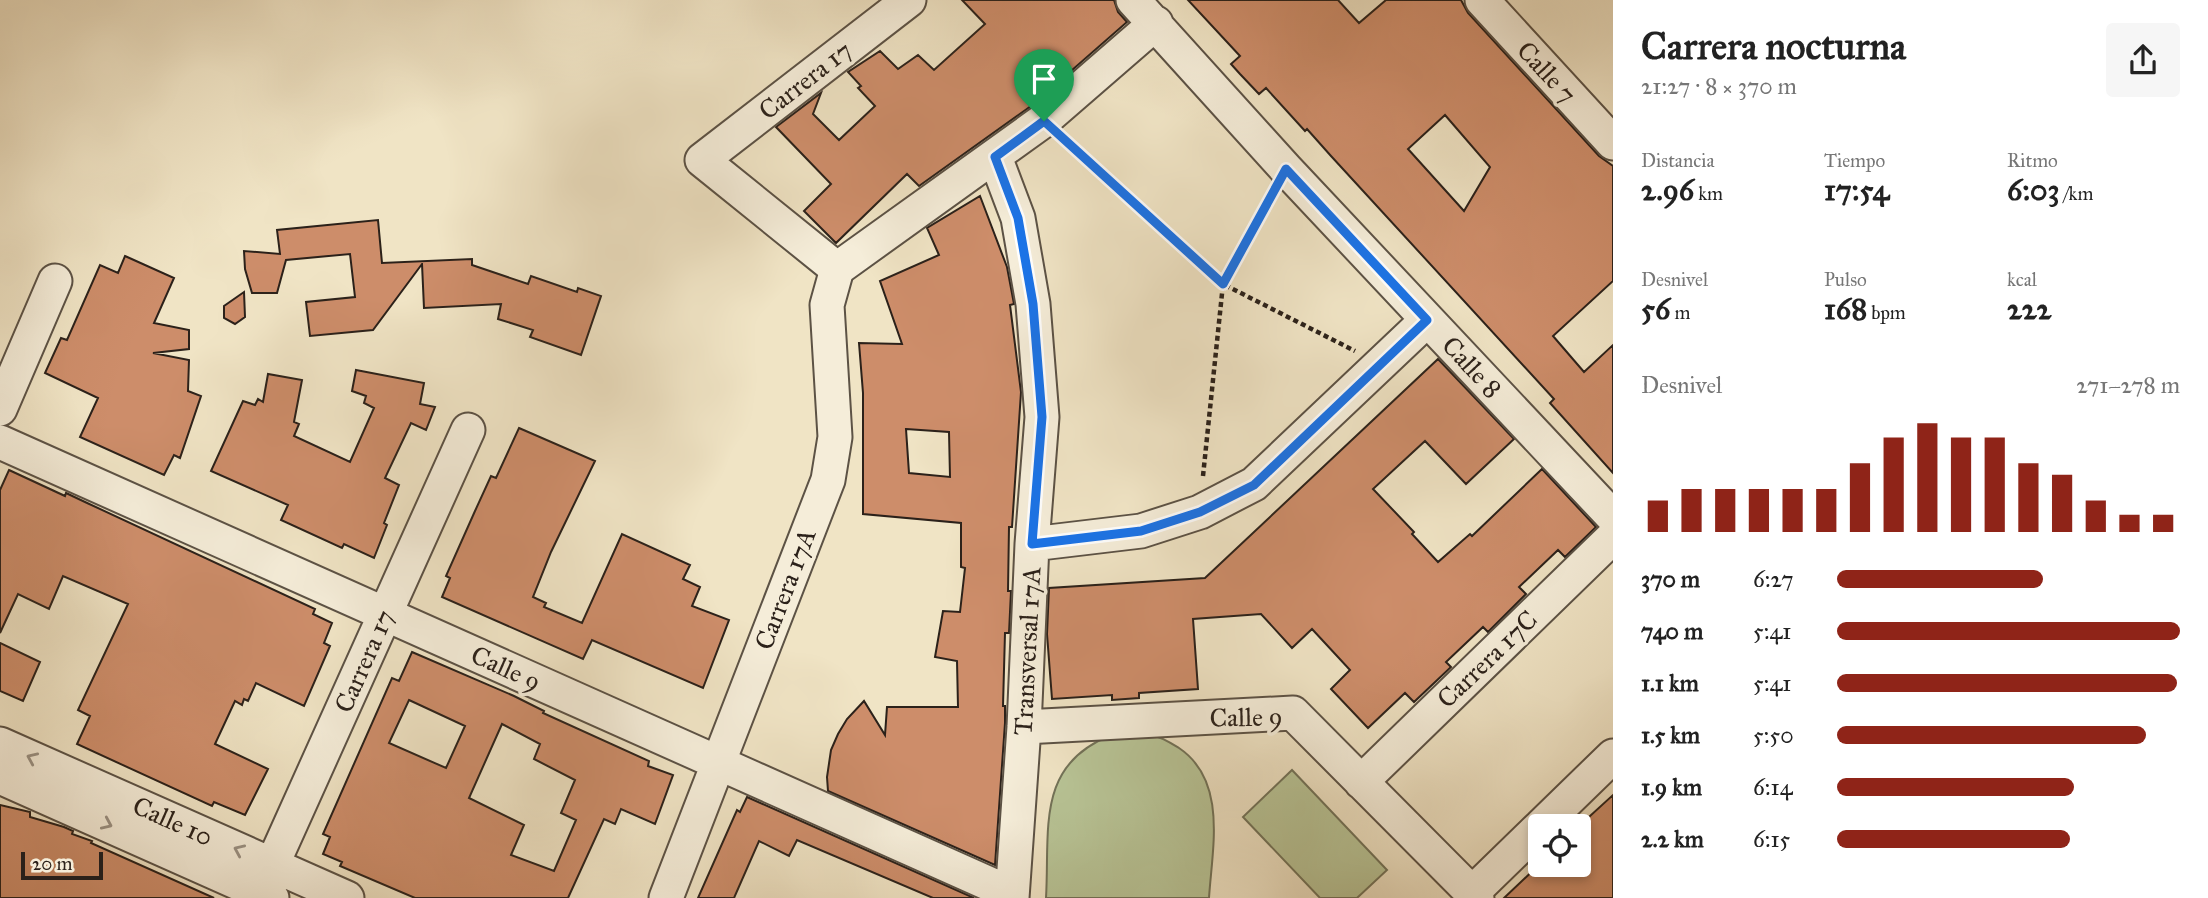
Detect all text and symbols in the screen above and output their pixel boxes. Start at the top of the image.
text: Carrera nocturna [1641,23,1906,69]
button: share [2106,23,2180,97]
street label: Carrera 17 [752,34,858,126]
street label: Calle 7 [1510,34,1584,110]
pin [1014,49,1074,121]
icon: arrive [1025,60,1063,98]
text: 21:27 · 8 × 370 m [1641,72,1797,100]
text: Distancia [1641,149,1714,172]
text: Tiempo [1824,149,1885,172]
text: Ritmo [2007,149,2058,172]
text: 2.96 [1641,172,1694,208]
text: 17:54 [1824,172,1889,208]
text: 6:03 [2007,172,2059,208]
text: km [1694,182,1723,205]
text: /km [2059,182,2093,205]
text: Desnivel [1641,268,1708,291]
text: Pulso [1824,268,1867,291]
text: kcal [2007,268,2037,291]
text: 56 [1641,291,1670,327]
text: 168 [1824,291,1867,327]
text: 222 [2007,291,2051,327]
text: m [1670,301,1690,324]
text: bpm [1867,301,1906,324]
street label: Calle 8 [1435,329,1509,405]
text: Desnivel [1641,371,1722,399]
text: 271–278 m [2076,371,2180,399]
street label: Carrera 17A [747,524,823,654]
street label: Transversal 17A [1007,565,1047,736]
text: 370 m [1641,565,1700,593]
text: 6:27 [1753,565,1794,593]
street label: Carrera 17C [1430,603,1544,715]
street label: Carrera 17 [327,605,401,717]
text: 740 m [1641,617,1703,645]
text: 5:41 [1753,617,1791,645]
street label: Calle 9 [466,639,546,697]
text: 1.1 km [1641,669,1699,697]
text: 5:41 [1753,669,1791,697]
street label: Calle 9 [1209,700,1283,734]
text: 1.5 km [1641,721,1700,749]
text: 5:50 [1753,721,1794,749]
one-way arrow [26,752,39,766]
text: 1.9 km [1641,773,1702,801]
text: 6:14 [1753,773,1793,801]
street label: Calle 10 [128,789,218,853]
map controls [1528,814,1591,877]
button: locate [1528,814,1591,877]
one-way arrow [100,816,112,830]
text: 2.2 km [1641,825,1704,853]
text: 6:15 [1753,825,1790,853]
one-way arrow [234,844,247,858]
scale bar [21,849,103,881]
text: 20 m [32,852,73,875]

